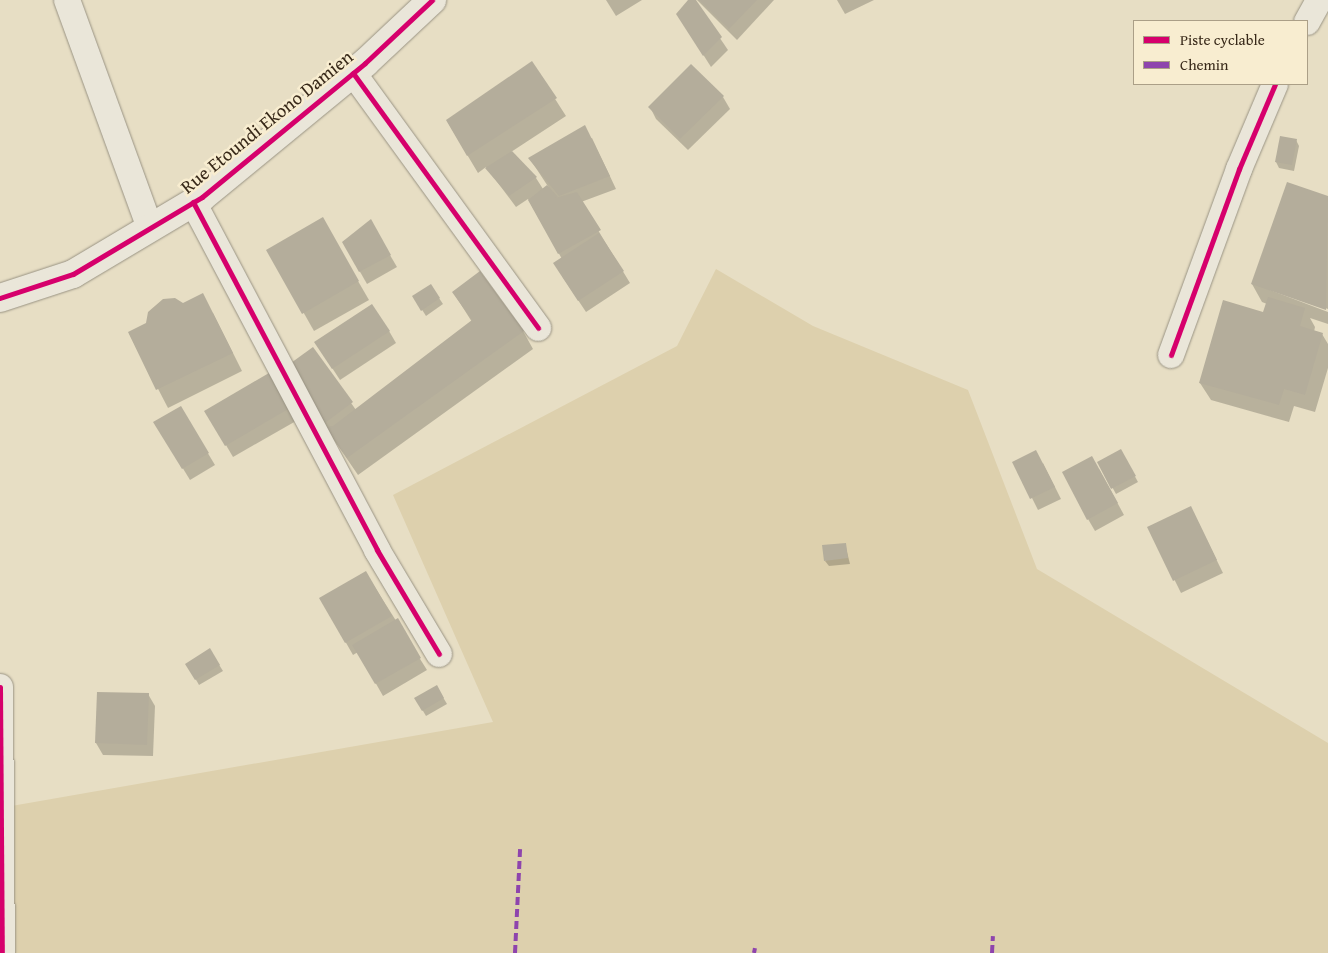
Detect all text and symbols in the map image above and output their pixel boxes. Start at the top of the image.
legend [1133,20,1308,85]
text: Piste cyclable [1180,29,1265,50]
street label: Rue Etoundi Ekono Damien [176,45,358,199]
text: Chemin [1180,54,1229,75]

